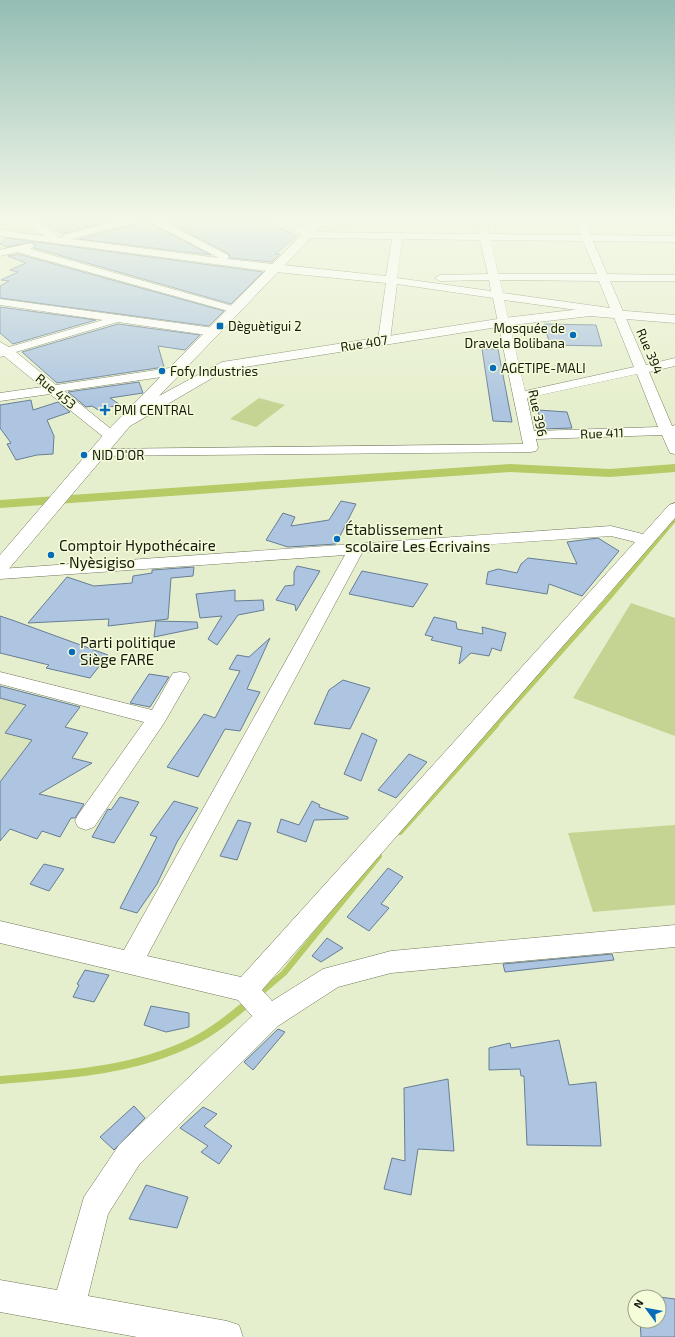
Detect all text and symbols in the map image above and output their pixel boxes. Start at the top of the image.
place label: Dèguètigui 2 [228,318,302,334]
place label: Mosquée de Dravela Bolibana [465,320,565,351]
marker: Dèguètigui 2 [215,321,225,331]
street label: Rue 394 [633,326,667,376]
marker: Mosquée de Dravela Bolibana [568,330,578,340]
street label: Rue 407 [339,331,389,355]
place label: AGETIPE-MALI [501,360,586,376]
place label: Fofy Industries [170,363,258,379]
marker: AGETIPE-MALI [488,363,498,373]
marker: Fofy Industries [157,366,167,376]
street label: Rue 453 [33,370,79,412]
street label: Rue 396 [525,388,551,438]
place label: PMI CENTRAL [114,402,194,418]
marker: PMI CENTRAL [99,404,111,416]
street label: Rue 411 [580,424,624,442]
place label: NID D'OR [92,447,144,463]
marker: NID D'OR [79,450,89,460]
place label: Établissement scolaire Les Ecrivains [345,520,490,555]
marker: Établissement scolaire Les Ecrivains [332,534,342,544]
place label: Comptoir Hypothécaire - Nyèsigiso [59,536,216,571]
marker: Comptoir Hypothécaire - Nyèsigiso [46,550,56,560]
place label: Parti politique Siège FARE [80,633,176,668]
marker: Parti politique Siège FARE [67,647,77,657]
north arrow [627,1289,667,1329]
text: N [630,1297,646,1310]

